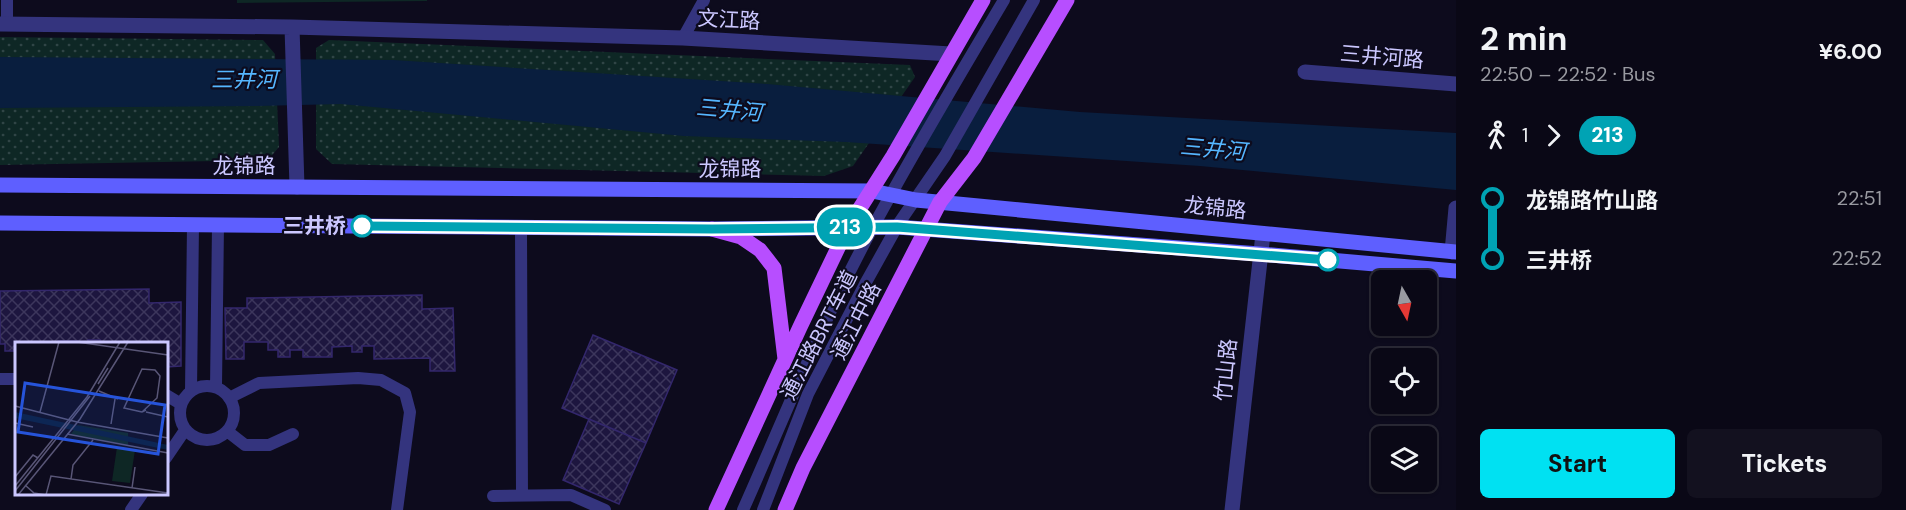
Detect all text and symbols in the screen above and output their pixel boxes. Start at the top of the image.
street label: 文江路 [697,4,761,36]
text: 2 min [1480,17,1567,60]
text: ¥6.00 [1819,37,1882,66]
street label: 三井河路 [1339,39,1425,75]
text: 22:50 – 22:52 · Bus [1480,61,1656,87]
water label: 三井河 [211,65,281,94]
water label: 三井河 [695,93,767,128]
icon: walk [1480,119,1513,152]
icon: forward [1537,119,1570,152]
text: 213 [1591,121,1624,149]
text: 1 [1522,122,1528,148]
water label: 三井河 [1179,132,1251,167]
street label: 龙锦路 [213,152,276,180]
street label: 龙锦路 [699,155,762,183]
text: 22:51 [1836,185,1882,211]
text: 龙锦路竹山路 [1526,186,1658,215]
street label: 龙锦路 [1182,191,1248,225]
line badge: 213 [810,208,880,246]
place label: 三井桥 [283,212,346,240]
text: 213 [829,213,861,241]
marker: 三井桥 [351,215,373,237]
text: 22:52 [1832,245,1882,271]
text: 三井桥 [1526,246,1592,275]
unlabelled marker [1317,249,1339,271]
street label: 通江路BRT车道 [774,265,864,405]
north arrow [1371,270,1437,336]
map controls [1371,270,1437,492]
street label: 通江中路 [824,277,888,365]
street label: 竹山路 [1209,337,1243,403]
inset map [15,342,168,495]
button: locate [1371,348,1437,414]
button: layers [1371,426,1437,492]
button: Start [1480,429,1675,498]
button: Tickets [1687,429,1882,498]

